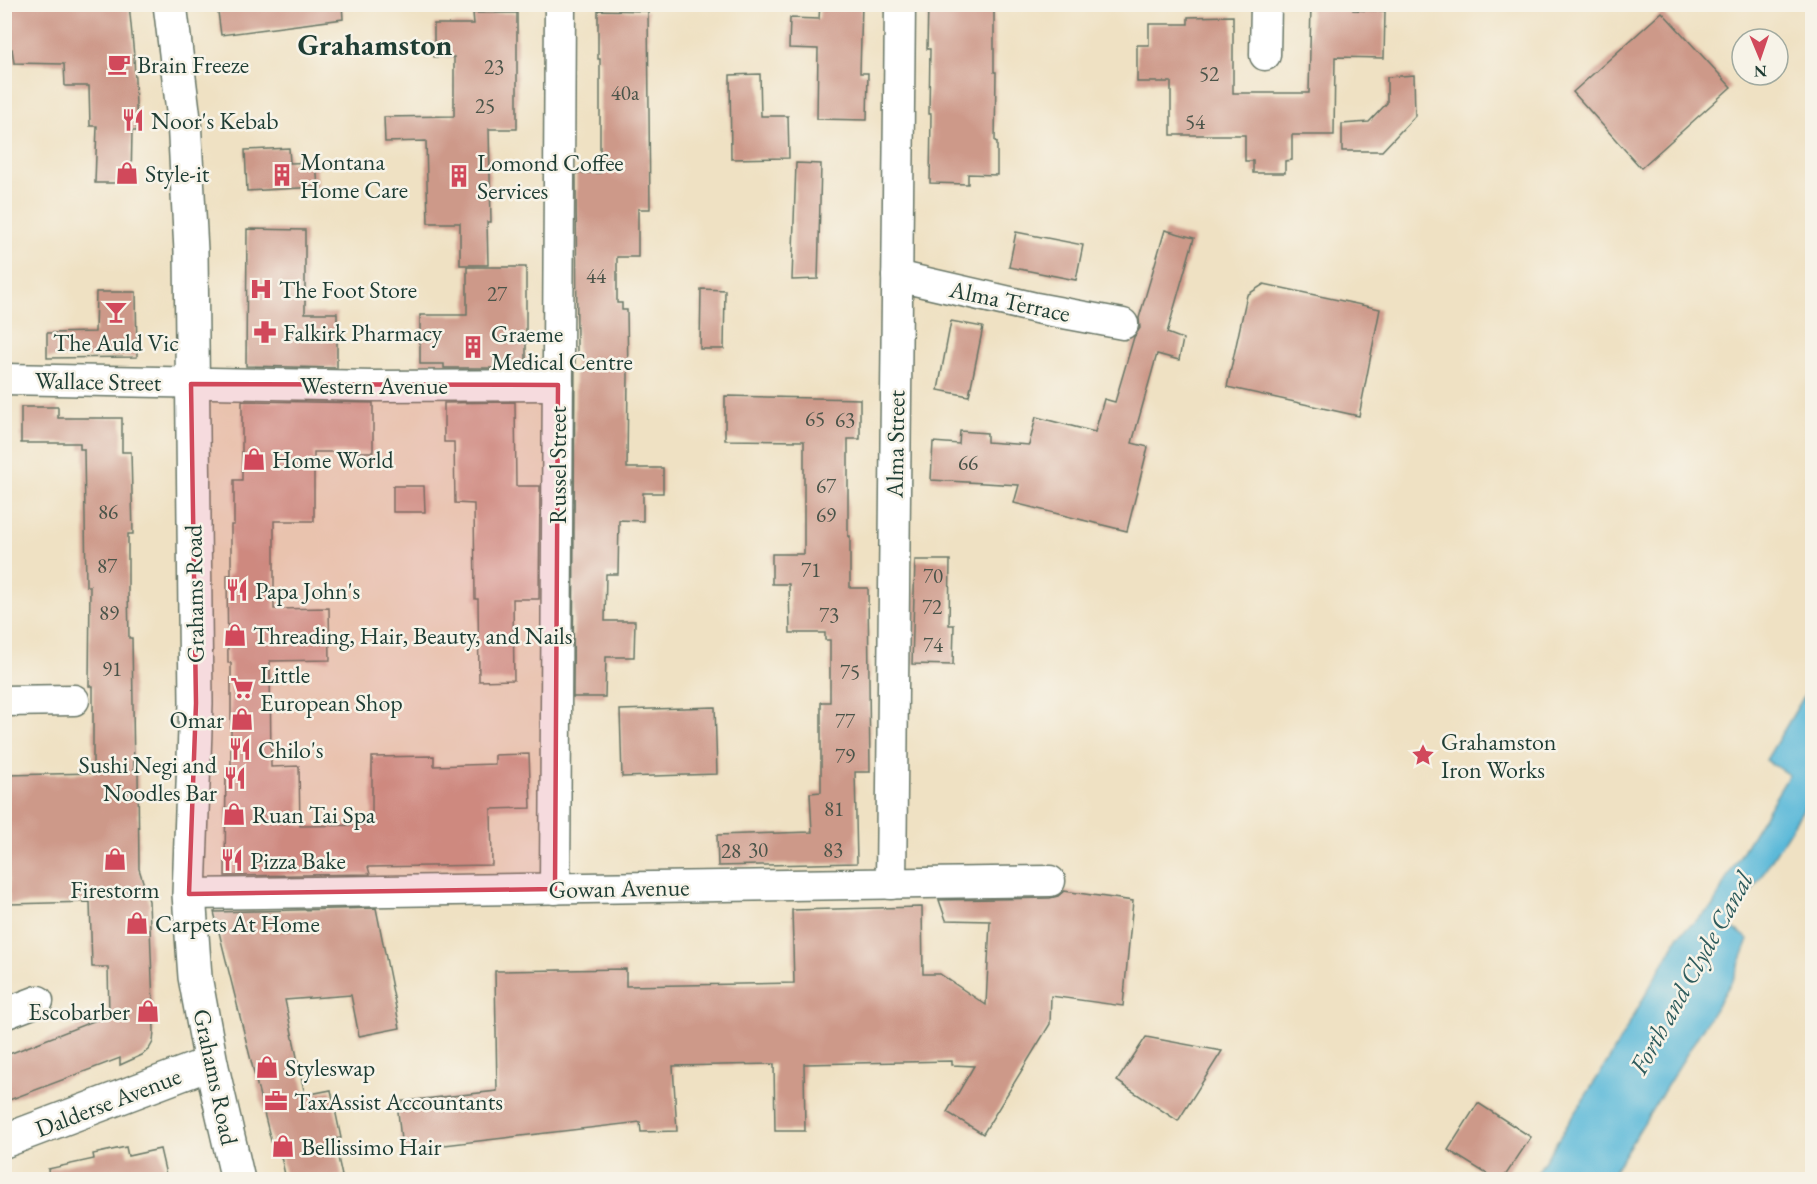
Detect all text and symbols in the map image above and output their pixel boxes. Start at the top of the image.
district label: Grahamston [297,25,453,64]
north arrow [1730,27,1790,87]
place label: Brain Freeze [137,49,249,80]
cafe icon: Brain Freeze [106,51,132,77]
house number: 23 [484,53,504,80]
house number: 52 [1199,60,1219,87]
text: N [1754,61,1767,82]
house number: 40a [611,79,640,106]
house number: 25 [475,92,495,119]
place label: Noor's Kebab [151,105,279,136]
restaurant icon: Noor's Kebab [120,107,146,133]
house number: 54 [1185,108,1206,135]
place label: Montana Home Care [300,146,408,205]
place label: Lomond Coffee Services [477,147,624,206]
place label: Style-it [145,158,210,189]
shop icon: Style-it [114,160,140,186]
building icon: Montana Home Care [269,162,295,188]
building icon: Lomond Coffee Services [446,163,472,189]
house number: 44 [586,262,607,289]
street label: Alma Terrace [946,273,1073,329]
place label: The Foot Store [279,274,417,305]
hospital icon: The Foot Store [248,276,274,302]
house number: 27 [487,280,508,307]
bar icon: The Auld Vic [103,299,129,325]
place label: Falkirk Pharmacy [283,317,443,348]
place label: Graeme Medical Centre [491,318,633,377]
pharmacy icon: Falkirk Pharmacy [252,319,278,345]
place label: The Auld Vic [53,327,179,358]
building icon: Graeme Medical Centre [460,334,486,360]
street label: Wallace Street [35,364,162,398]
street label: Western Avenue [300,370,448,401]
street label: Alma Street [879,389,911,499]
house number: 65 [805,405,825,432]
street label: Russel Street [542,406,573,524]
house number: 63 [835,406,855,433]
place label: Home World [272,444,394,475]
shop icon: Home World [241,446,267,472]
house number: 66 [958,449,978,476]
house number: 67 [816,472,837,499]
house number: 86 [98,498,118,525]
house number: 69 [816,501,836,528]
street label: Grahams Road [177,524,211,664]
house number: 87 [97,552,118,579]
house number: 71 [801,556,821,583]
house number: 70 [923,562,943,589]
place label: Papa John's [255,575,360,606]
restaurant icon: Papa John's [224,577,250,603]
house number: 72 [922,593,942,620]
house number: 89 [99,599,119,626]
house number: 73 [819,601,839,628]
place label: Threading, Hair, Beauty, and Nails [253,620,573,651]
shop icon: Threading, Hair, Beauty, and Nails [222,622,248,648]
house number: 74 [923,631,944,658]
house number: 91 [102,655,122,682]
house number: 75 [840,658,860,685]
place label: Little European Shop [260,659,403,718]
supermarket icon: Little European Shop [229,675,255,701]
place label: Omar [169,704,224,735]
shop icon: Omar [229,706,255,732]
house number: 77 [835,707,856,734]
place label: Grahamston Iron Works [1441,726,1557,785]
place label: Chilo's [258,734,323,765]
restaurant icon: Chilo's [227,736,253,762]
house number: 79 [835,742,855,769]
place icon: Grahamston Iron Works [1410,742,1436,768]
place label: Sushi Negi and Noodles Bar [79,749,218,808]
restaurant icon: Sushi Negi and Noodles Bar [222,765,248,791]
house number: 81 [824,795,844,822]
place label: Ruan Tai Spa [252,799,376,830]
shop icon: Ruan Tai Spa [221,801,247,827]
house number: 30 [748,836,768,863]
house number: 83 [823,836,843,863]
house number: 28 [721,837,741,864]
place label: Pizza Bake [250,845,346,876]
shop icon: Firestorm [102,846,128,872]
restaurant icon: Pizza Bake [219,847,245,873]
water label: Forth and Clyde Canal [1621,865,1761,1081]
street label: Gowan Avenue [548,871,690,905]
place label: Firestorm [70,874,160,905]
place label: Carpets At Home [155,908,320,939]
shop icon: Carpets At Home [124,910,150,936]
place label: Escobarber [28,996,130,1027]
shop icon: Escobarber [135,998,161,1024]
street label: Grahams Road [186,1006,246,1149]
place label: Styleswap [285,1052,375,1083]
shop icon: Styleswap [254,1054,280,1080]
street label: Dalderse Avenue [31,1060,185,1144]
place label: TaxAssist Accountants [294,1086,503,1117]
office icon: TaxAssist Accountants [263,1088,289,1114]
place label: Bellissimo Hair [301,1131,442,1162]
shop icon: Bellissimo Hair [270,1133,296,1159]

